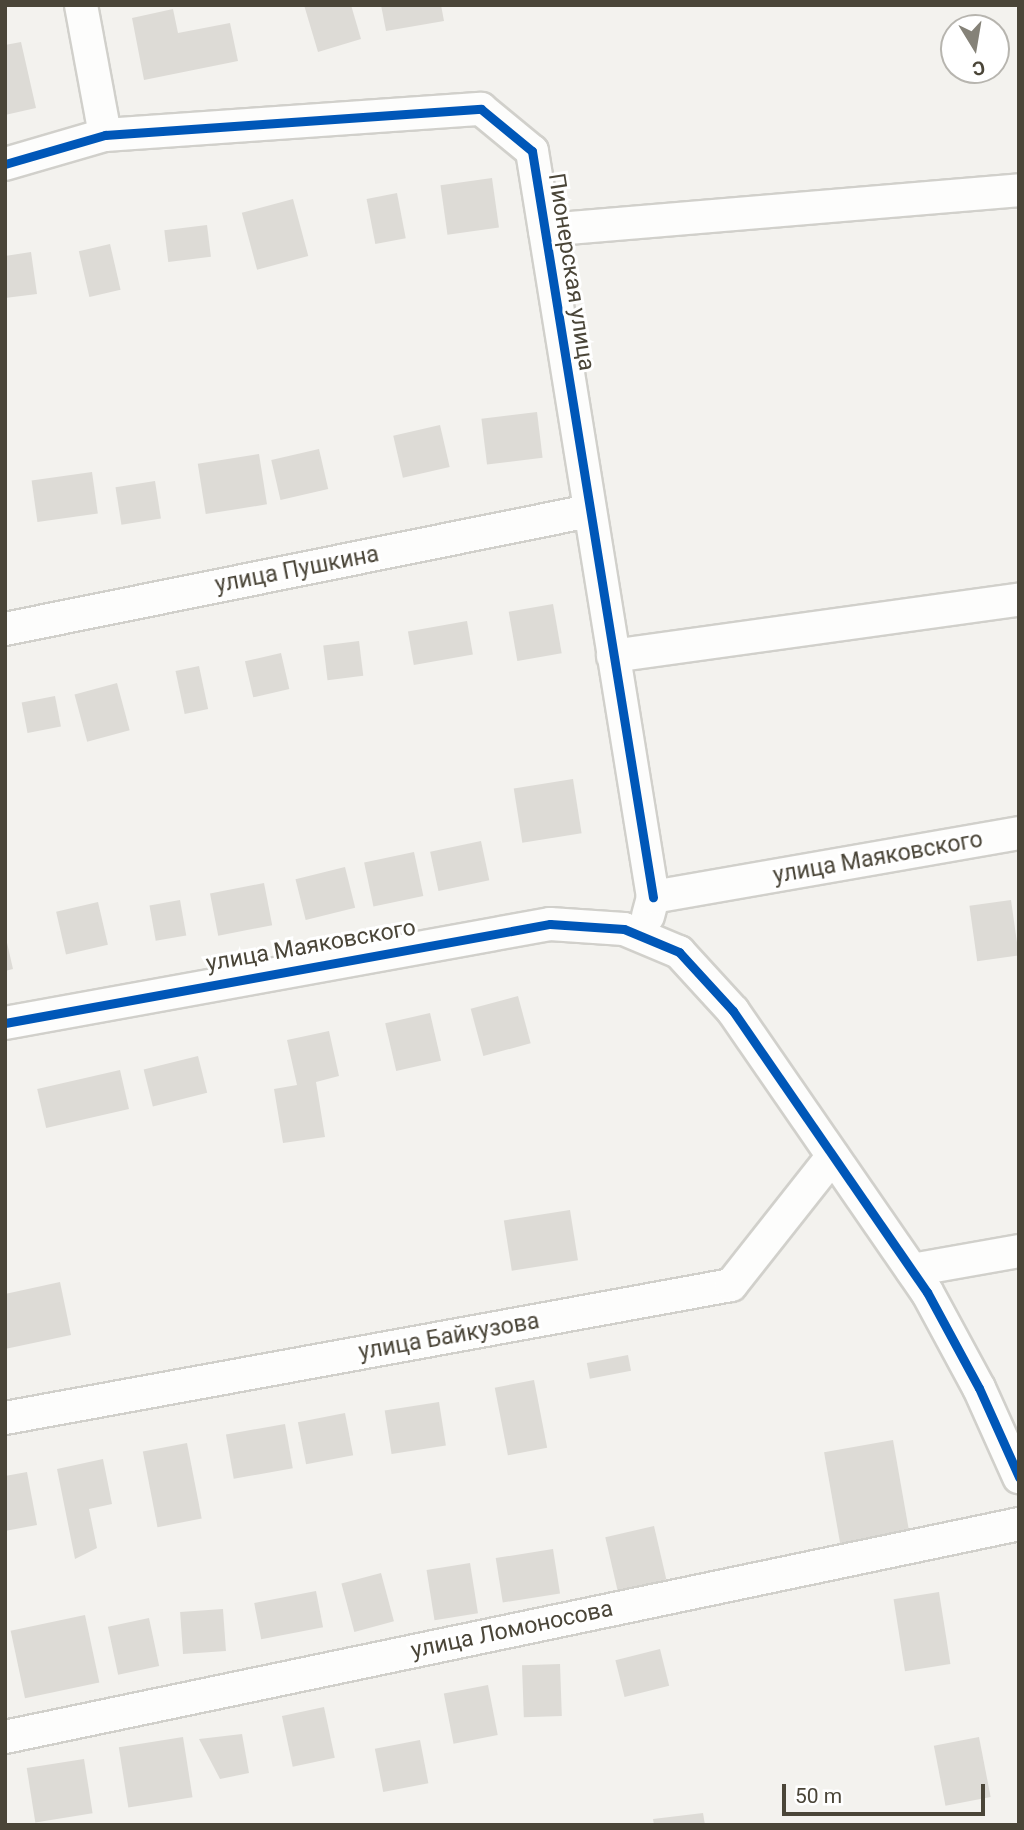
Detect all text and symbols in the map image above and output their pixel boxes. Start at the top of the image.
north arrow [940,14,1010,84]
text: С [970,56,987,81]
street label: Пионерская улица [542,171,600,373]
street label: улица Пушкина [213,541,381,599]
street label: улица Маяковского [771,826,985,890]
street label: улица Маяковского [204,914,418,978]
street label: улица Байкузова [357,1308,541,1366]
street label: улица Ломоносова [409,1595,615,1665]
scale bar [786,1770,989,1814]
text: 50 m [795,1784,842,1808]

